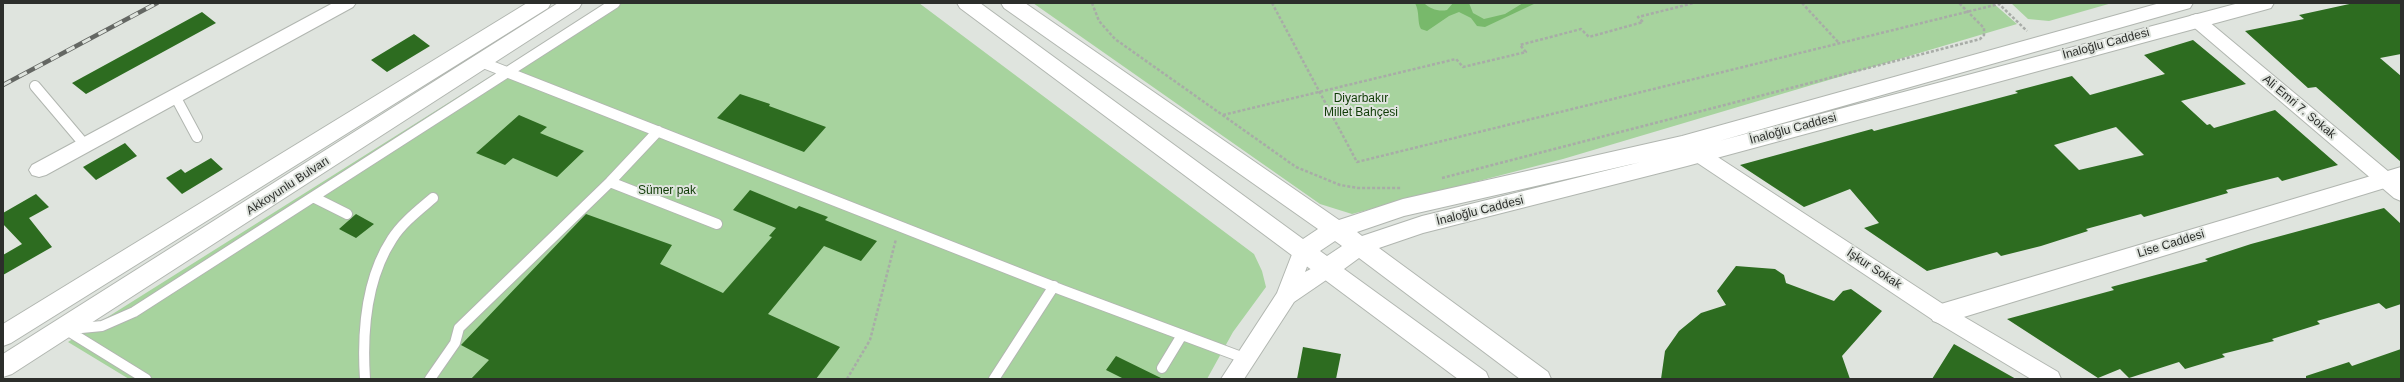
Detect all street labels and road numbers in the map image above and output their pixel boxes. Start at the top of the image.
street label: İnaloğlu Caddesi [2061,25,2151,63]
street label: Ali Emri 7. Sokak [2259,72,2339,142]
street label: İnaloğlu Caddesi [1748,110,1838,148]
street label: Akkoyunlu Bulvarı [244,154,332,218]
street label: İnaloğlu Caddesi [1435,193,1525,229]
street label: Lise Caddesi [2136,227,2206,261]
street label: İşkur Sokak [1844,246,1904,292]

